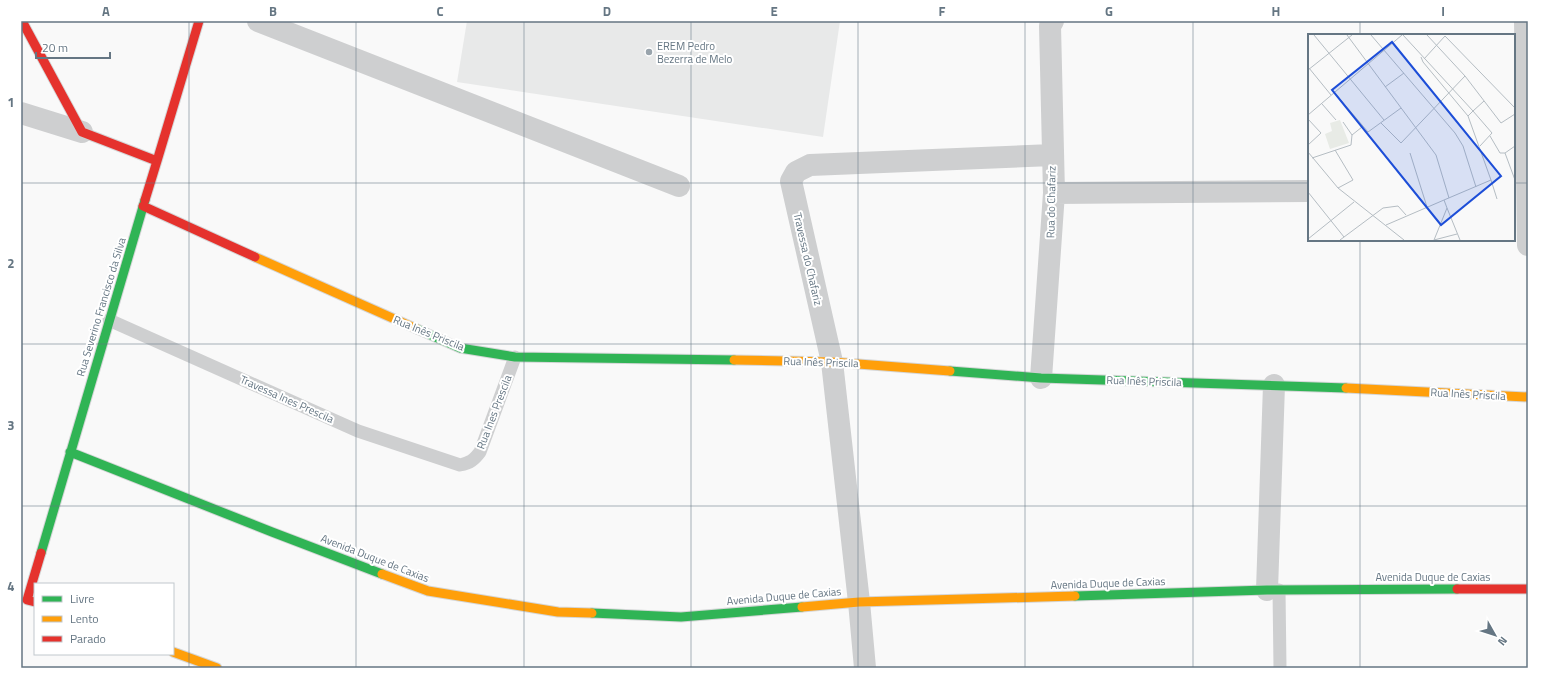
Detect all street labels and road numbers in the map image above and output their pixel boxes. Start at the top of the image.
street label: Rua do Chafariz [1042,166,1060,238]
street label: Travessa do Chafariz [790,211,826,307]
street label: Rua Severino Francisco da Silva [72,235,130,378]
street label: Rua Inês Priscila [391,311,467,355]
street label: Rua Inês Priscila [783,353,859,371]
street label: Travessa Ines Prescila [238,371,337,427]
street label: Rua Ines Prescila [472,372,516,451]
street label: Rua Inês Priscila [1106,372,1182,390]
street label: Rua Inês Priscila [1430,384,1507,404]
street label: Avenida Duque de Caxias [318,530,432,586]
street label: Avenida Duque de Caxias [1375,569,1491,585]
street label: Avenida Duque de Caxias [1050,573,1166,593]
street label: Avenida Duque de Caxias [726,583,842,609]

